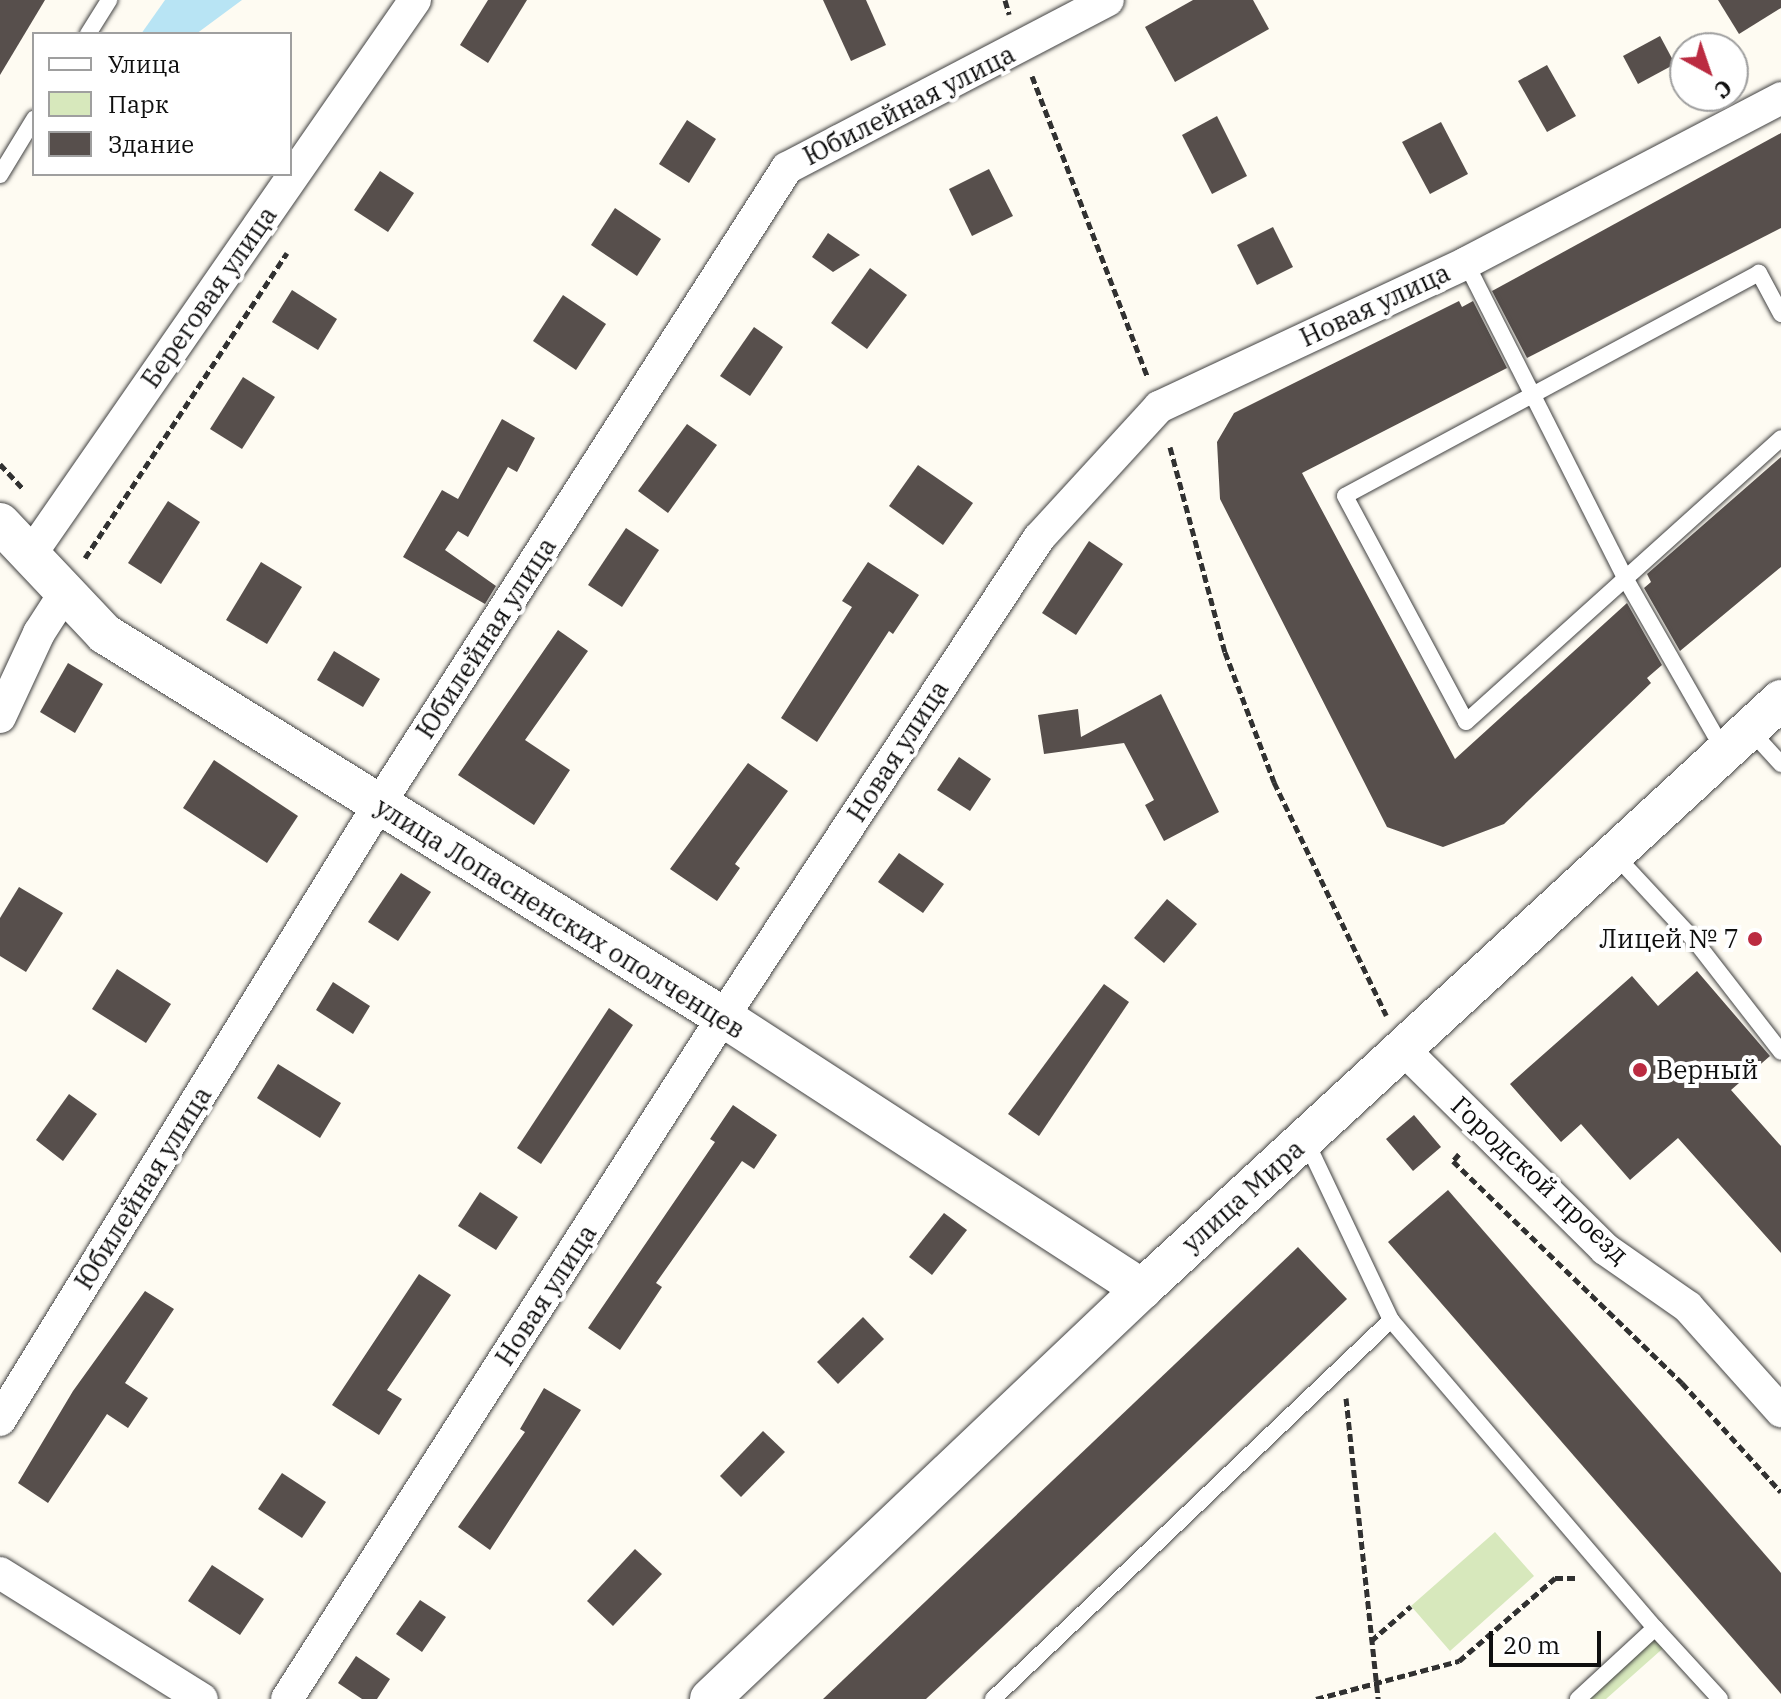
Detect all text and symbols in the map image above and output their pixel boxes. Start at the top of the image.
legend [32,32,292,176]
north arrow [1669,32,1749,112]
street label: Юбилейная улица [798,38,1020,172]
text: Улица [108,48,181,80]
text: С [1709,73,1738,105]
text: Парк [108,88,169,120]
text: Здание [108,128,194,160]
street label: Береговая улица [135,200,283,394]
street label: Новая улица [1295,257,1455,353]
street label: Юбилейная улица [409,532,563,744]
street label: Новая улица [841,675,955,827]
street label: улица Лопасненских ополченцев [370,791,750,1045]
place label: Лицей № 7 [1599,923,1739,955]
marker: Лицей № 7 [1746,930,1764,948]
place label: Верный [1656,1054,1759,1086]
marker: Верный [1631,1061,1649,1079]
street label: Юбилейная улица [68,1081,218,1295]
street label: Городской проезд [1445,1090,1635,1270]
street label: улица Мира [1176,1133,1310,1259]
street label: Новая улица [489,1219,603,1371]
scale bar [1493,1615,1605,1665]
text: 20 m [1503,1629,1560,1661]

